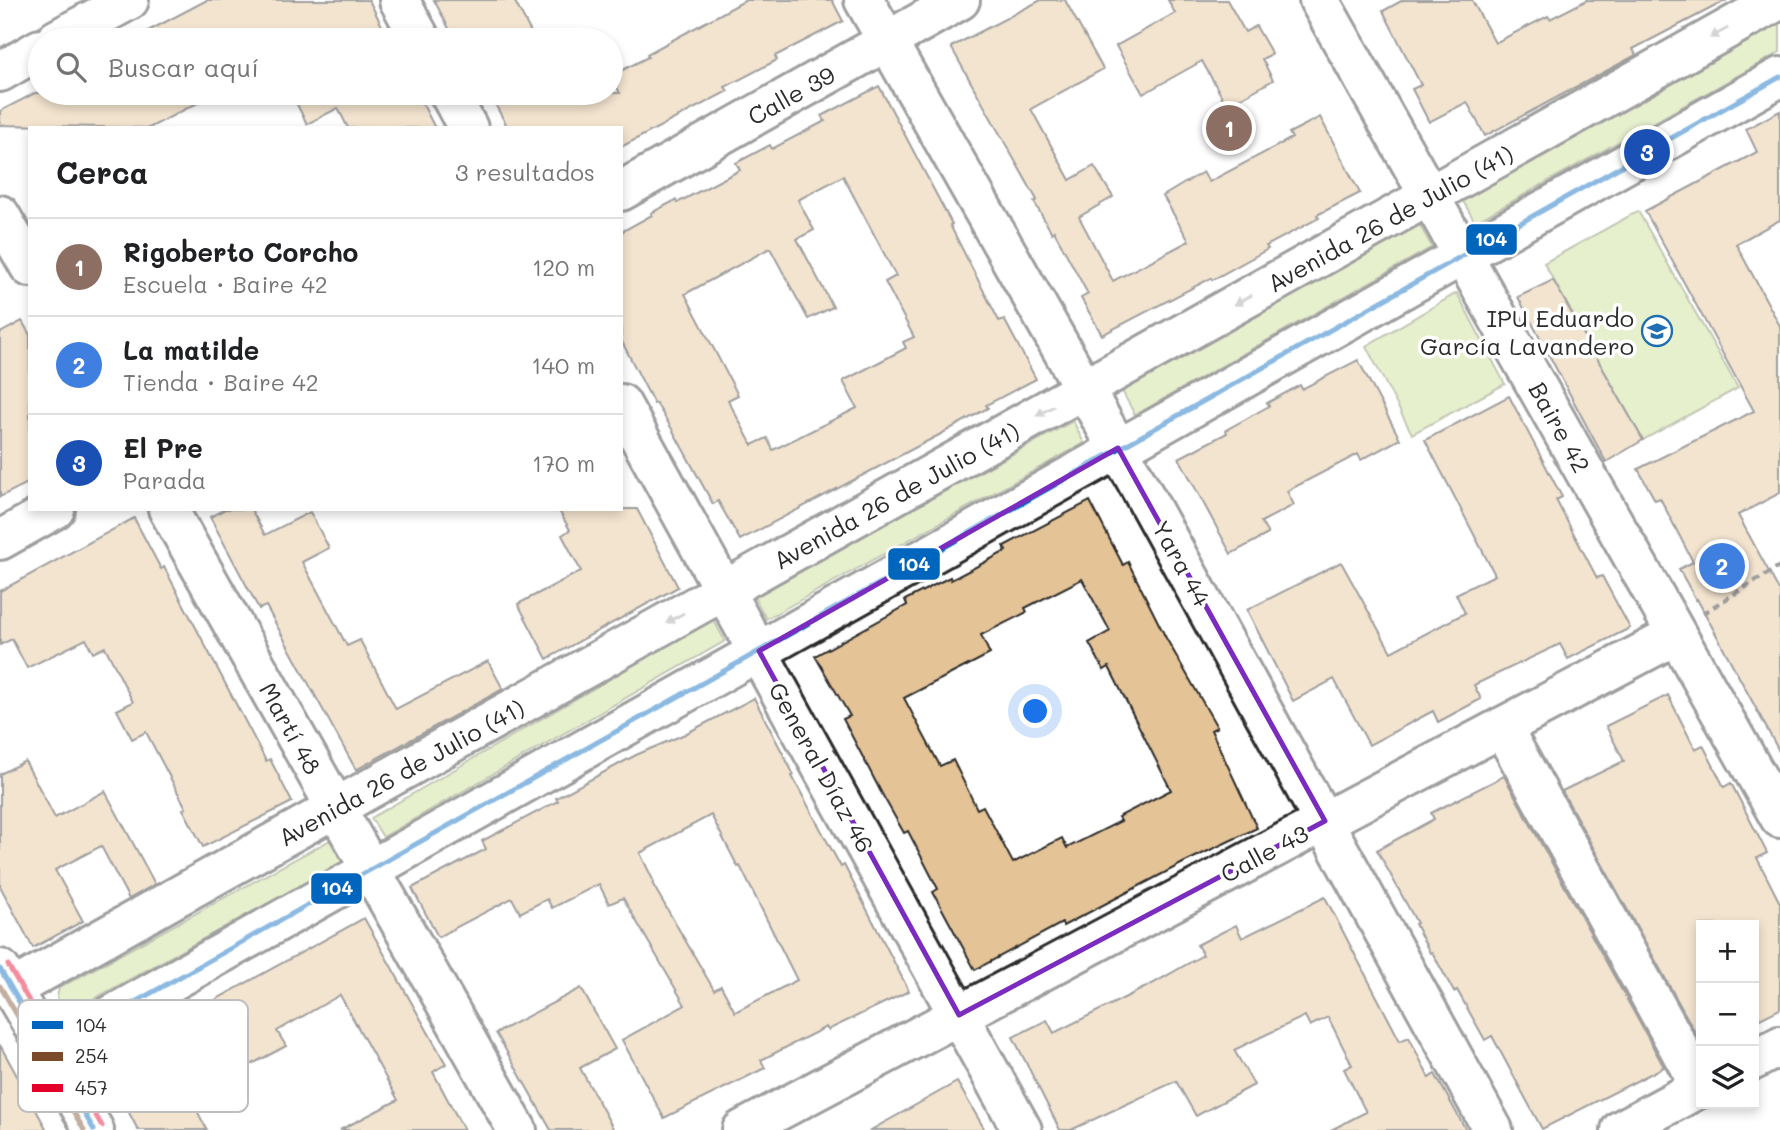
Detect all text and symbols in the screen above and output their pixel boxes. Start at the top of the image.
one-way arrow [1710,27,1729,39]
search box [28,28,623,105]
icon: search [52,48,90,86]
text: Buscar aquí [108,50,259,84]
street label: Calle 39 [742,58,840,132]
pin: 1 [1206,102,1252,154]
pin: 3 [1624,126,1670,178]
street label: Avenida 26 de Julio (41) [1262,137,1518,299]
text: Cerca [56,152,148,192]
text: 3 resultados [455,157,595,187]
line badge: 104 [1465,223,1518,256]
text: 104 [1475,226,1507,251]
text: Rigoberto Corcho [123,235,358,269]
text: 1 [74,252,84,282]
text: 120 m [532,252,595,282]
text: Escuela · Baire 42 [123,269,328,299]
one-way arrow [1233,294,1253,306]
place label: IPU Eduardo García Lavandero [1420,302,1634,361]
school or university icon: IPU Eduardo García Lavandero [1640,314,1674,348]
text: La matilde [123,333,259,367]
text: 2 [73,350,85,380]
text: 140 m [531,350,595,380]
text: Tienda · Baire 42 [123,367,319,397]
street label: Baire 42 [1522,376,1598,478]
one-way arrow [1035,405,1054,417]
street label: Avenida 26 de Julio (41) [768,414,1024,576]
text: El Pre [123,431,203,465]
text: 3 [72,448,86,478]
text: 170 m [532,448,595,478]
text: Parada [123,465,206,495]
street label: Yara 44 [1146,515,1218,611]
pin: 2 [1699,540,1745,592]
line badge: 104 [887,547,941,581]
text: 104 [898,551,930,576]
one-way arrow [665,612,685,624]
street label: General Díaz 46 [762,676,882,858]
street label: Martí 48 [253,677,329,779]
street label: Avenida 26 de Julio (41) [273,691,529,853]
your location [1018,694,1052,728]
street label: Calle 43 [1215,817,1313,889]
line badge: 104 [310,872,363,905]
text: 104 [321,875,353,900]
map controls [1696,920,1759,1109]
button: + [1696,920,1759,983]
button: − [1696,983,1759,1046]
legend [18,1000,248,1112]
text: 104 [75,1012,106,1037]
text: 254 [75,1043,108,1068]
button: layers [1696,1046,1759,1109]
text: 457 [75,1075,108,1100]

